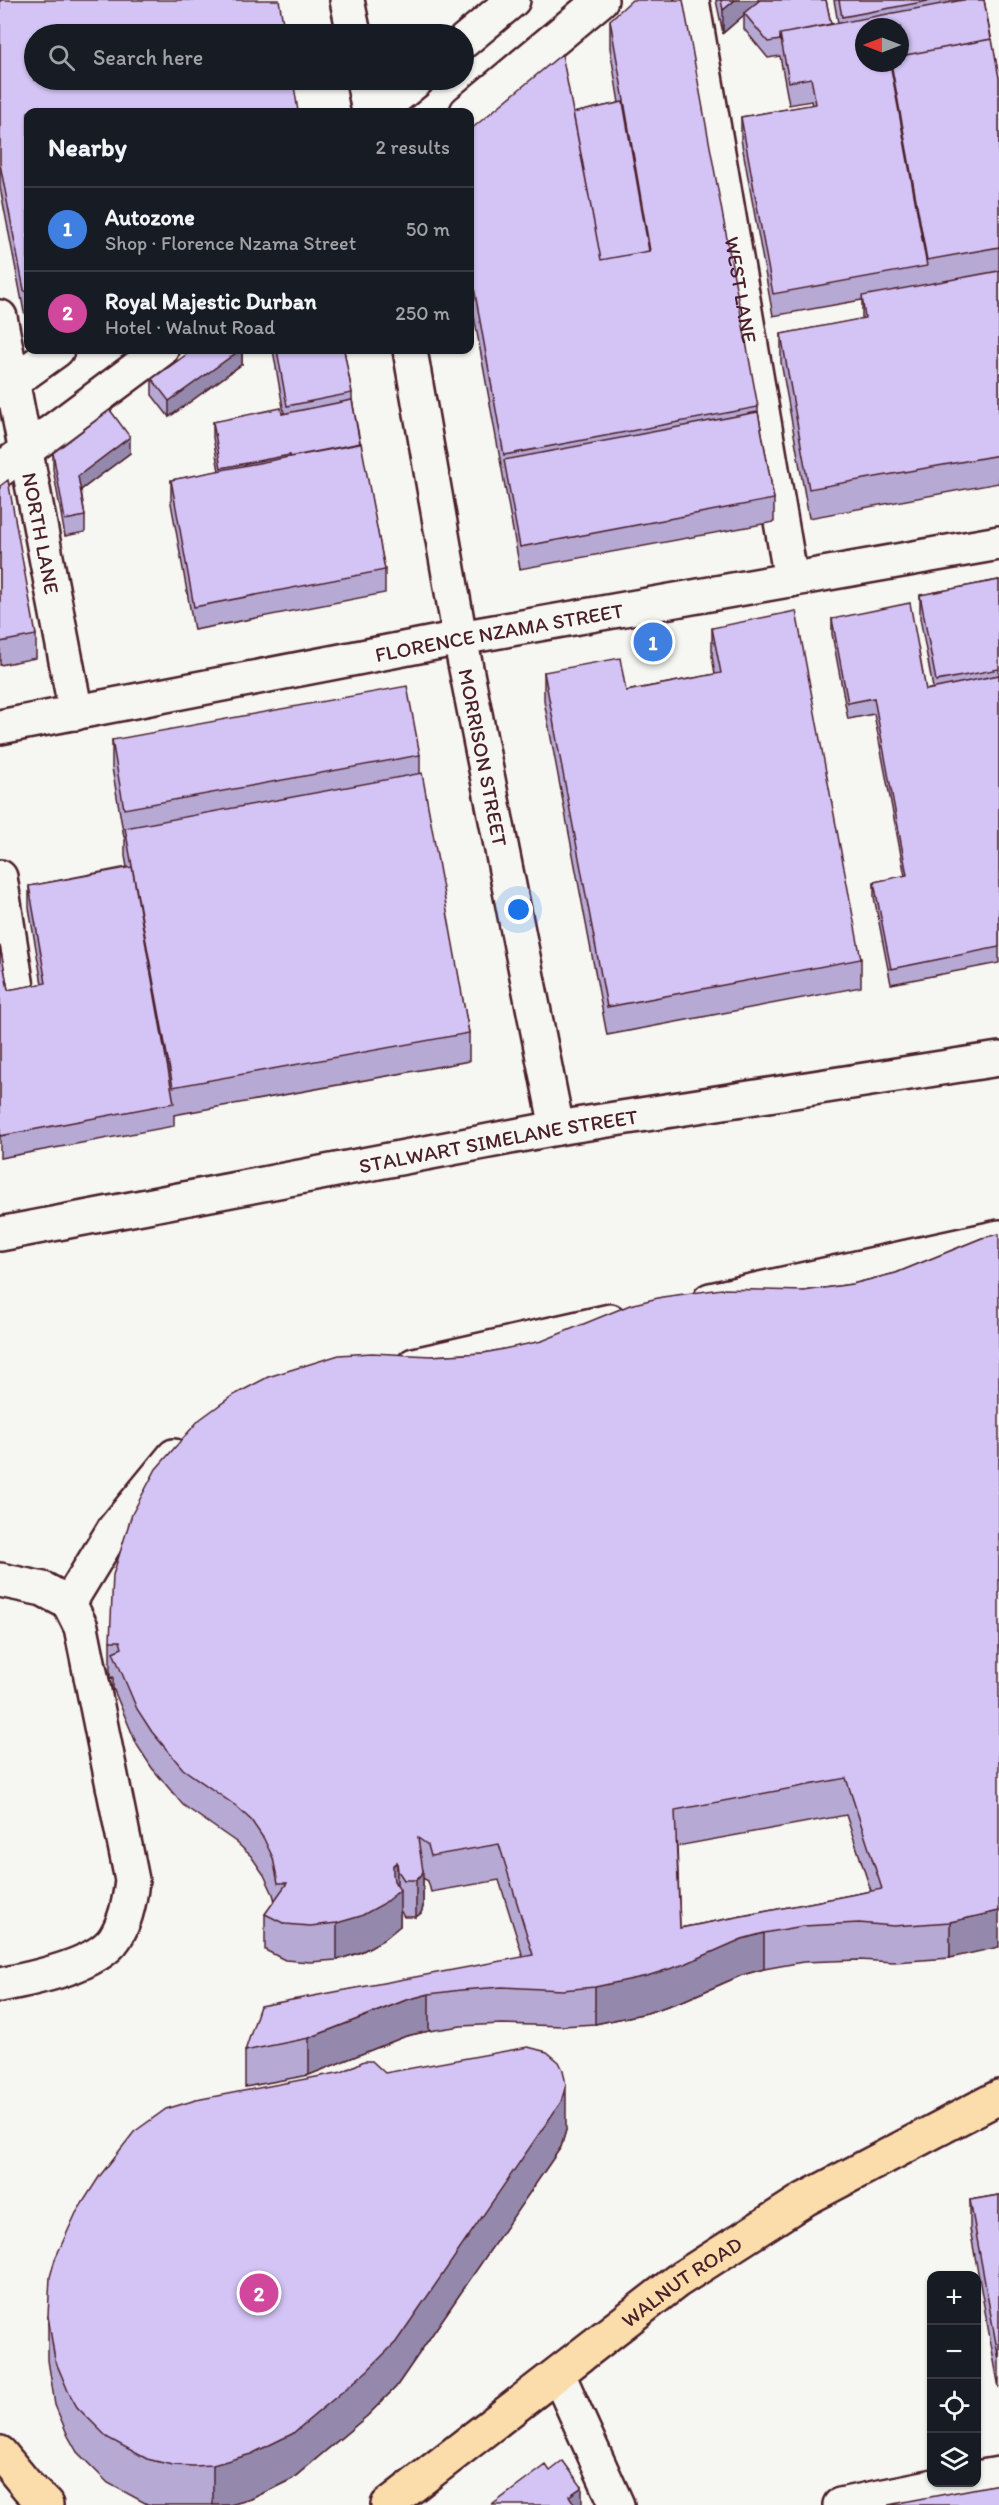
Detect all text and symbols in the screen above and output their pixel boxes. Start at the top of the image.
north arrow [855,18,909,72]
search box [24,24,474,90]
icon: search [45,41,78,74]
text: Search here [93,44,203,71]
text: Nearby [48,131,127,163]
text: 2 results [376,135,450,159]
text: Autozone [105,204,195,231]
text: 1 [63,217,72,241]
text: 50 m [406,217,450,241]
text: Shop · Florence Nzama Street [105,231,356,255]
street label: WEST LANE [720,235,763,345]
text: Royal Majestic Durban [105,288,317,315]
text: 2 [62,301,73,325]
text: 250 m [395,301,450,325]
text: Hotel · Walnut Road [105,315,275,339]
street label: NORTH LANE [18,470,65,596]
street label: FLORENCE NZAMA STREET [373,597,625,667]
pin: 1 [634,620,672,664]
street label: MORRISON STREET [454,666,513,849]
your location [504,895,533,924]
street label: STALWART SIMELANE STREET [357,1103,640,1178]
street label: WALNUT ROAD [616,2230,746,2332]
pin: 2 [240,2270,278,2316]
map controls [927,2271,981,2487]
button: + [927,2271,981,2325]
button: − [927,2325,981,2379]
button: locate [927,2379,981,2433]
button: layers [927,2433,981,2487]

